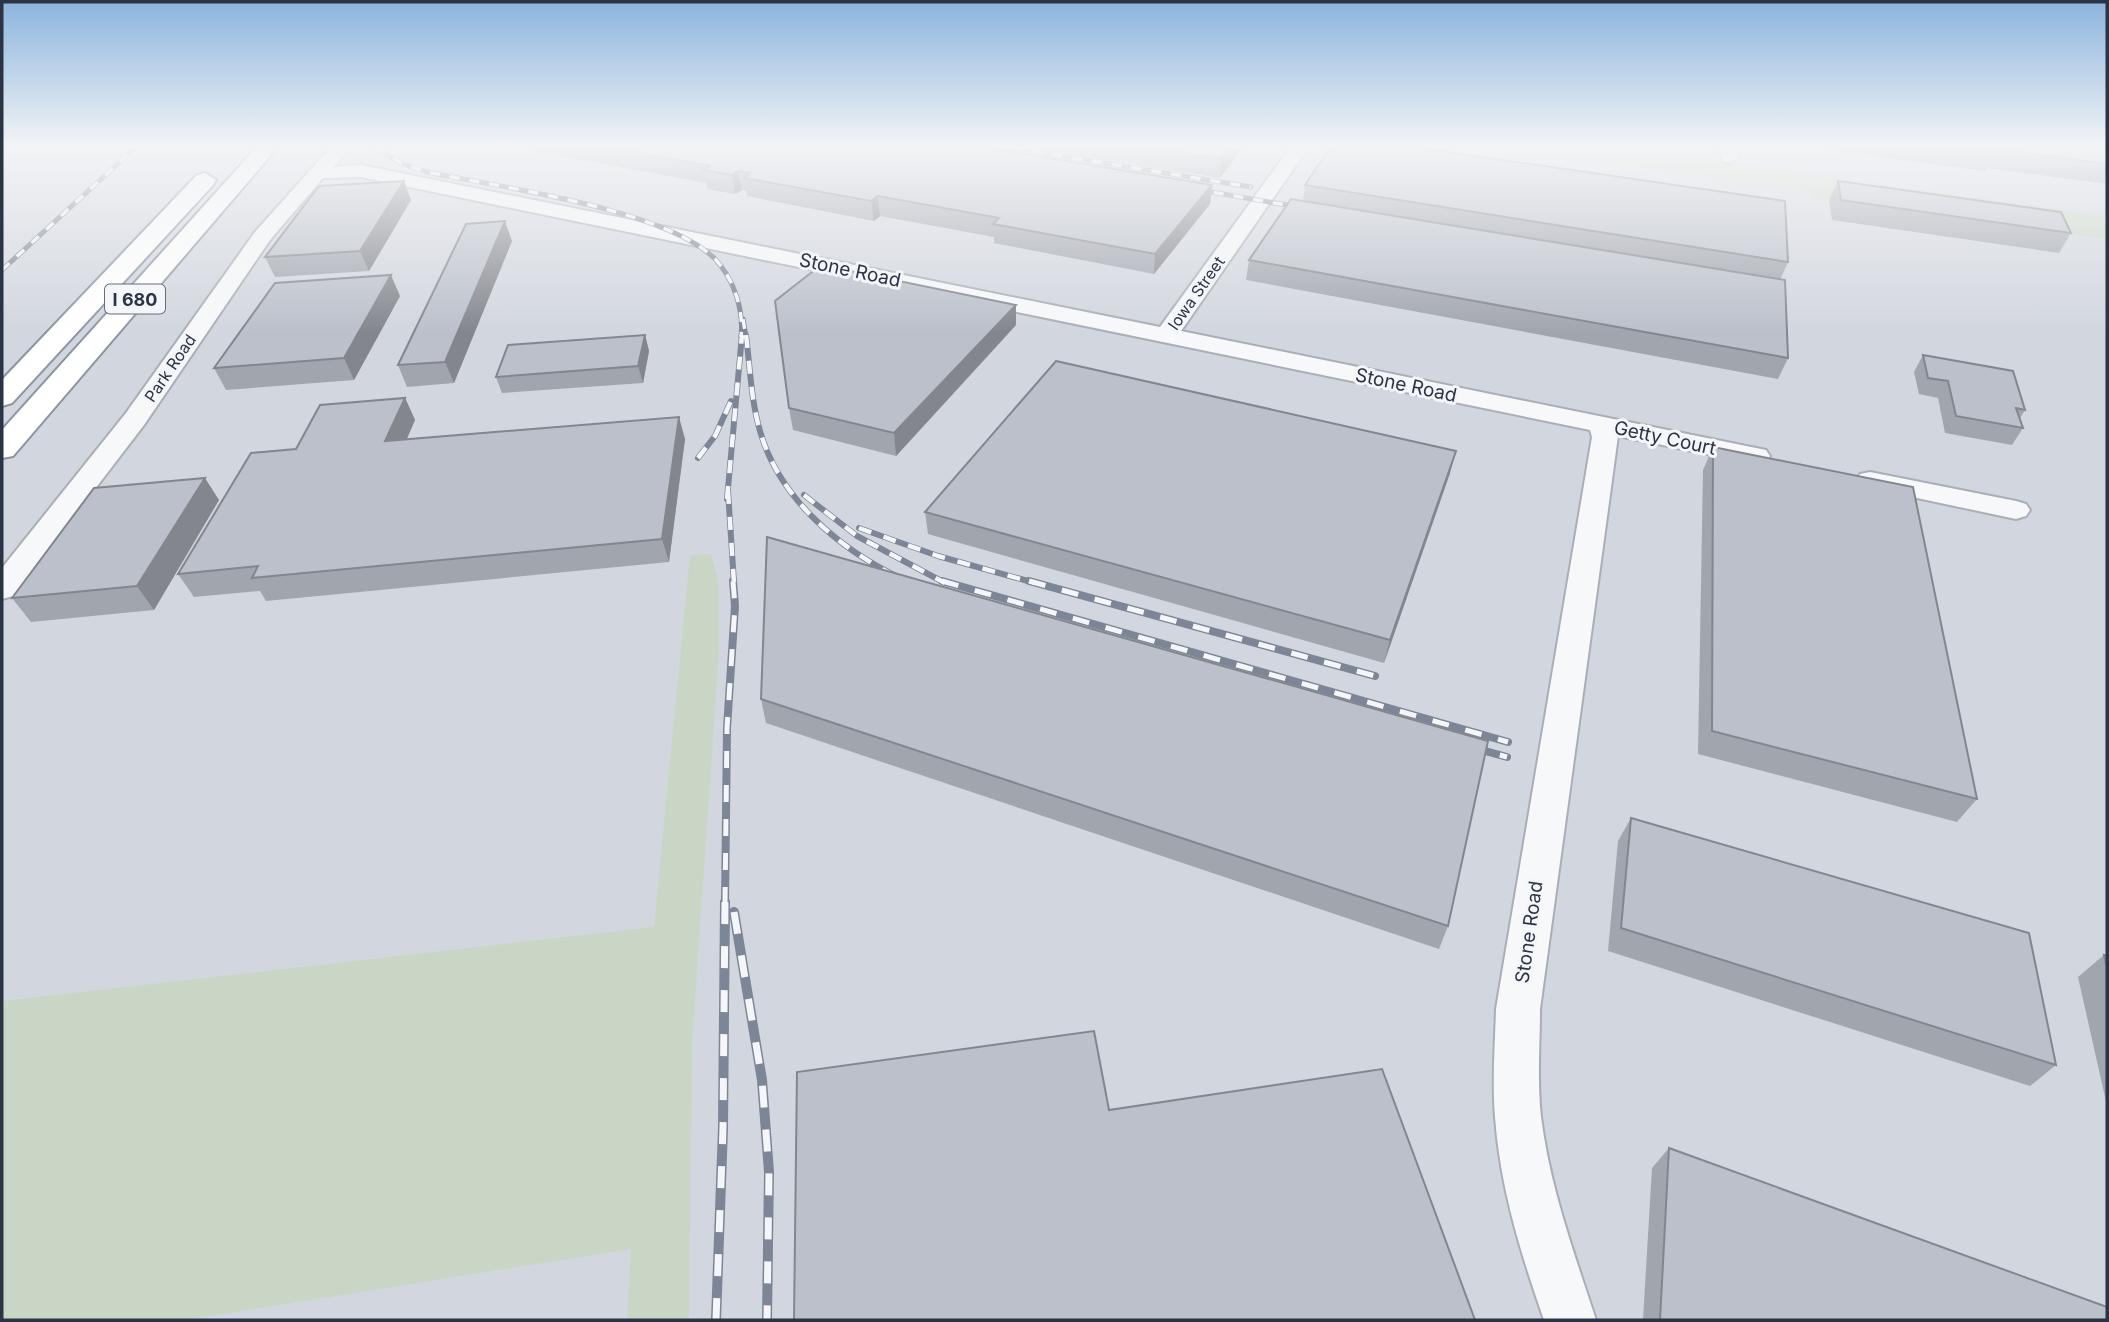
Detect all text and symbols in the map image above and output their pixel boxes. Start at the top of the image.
street label: Stone Road [797,248,903,292]
street label: Iowa Street [1163,252,1229,334]
road number: I 680 [105,284,165,314]
street label: Park Road [140,330,200,406]
street label: Stone Road [1353,363,1459,407]
street label: Getty Court [1612,416,1718,460]
street label: Stone Road [1510,879,1548,985]

